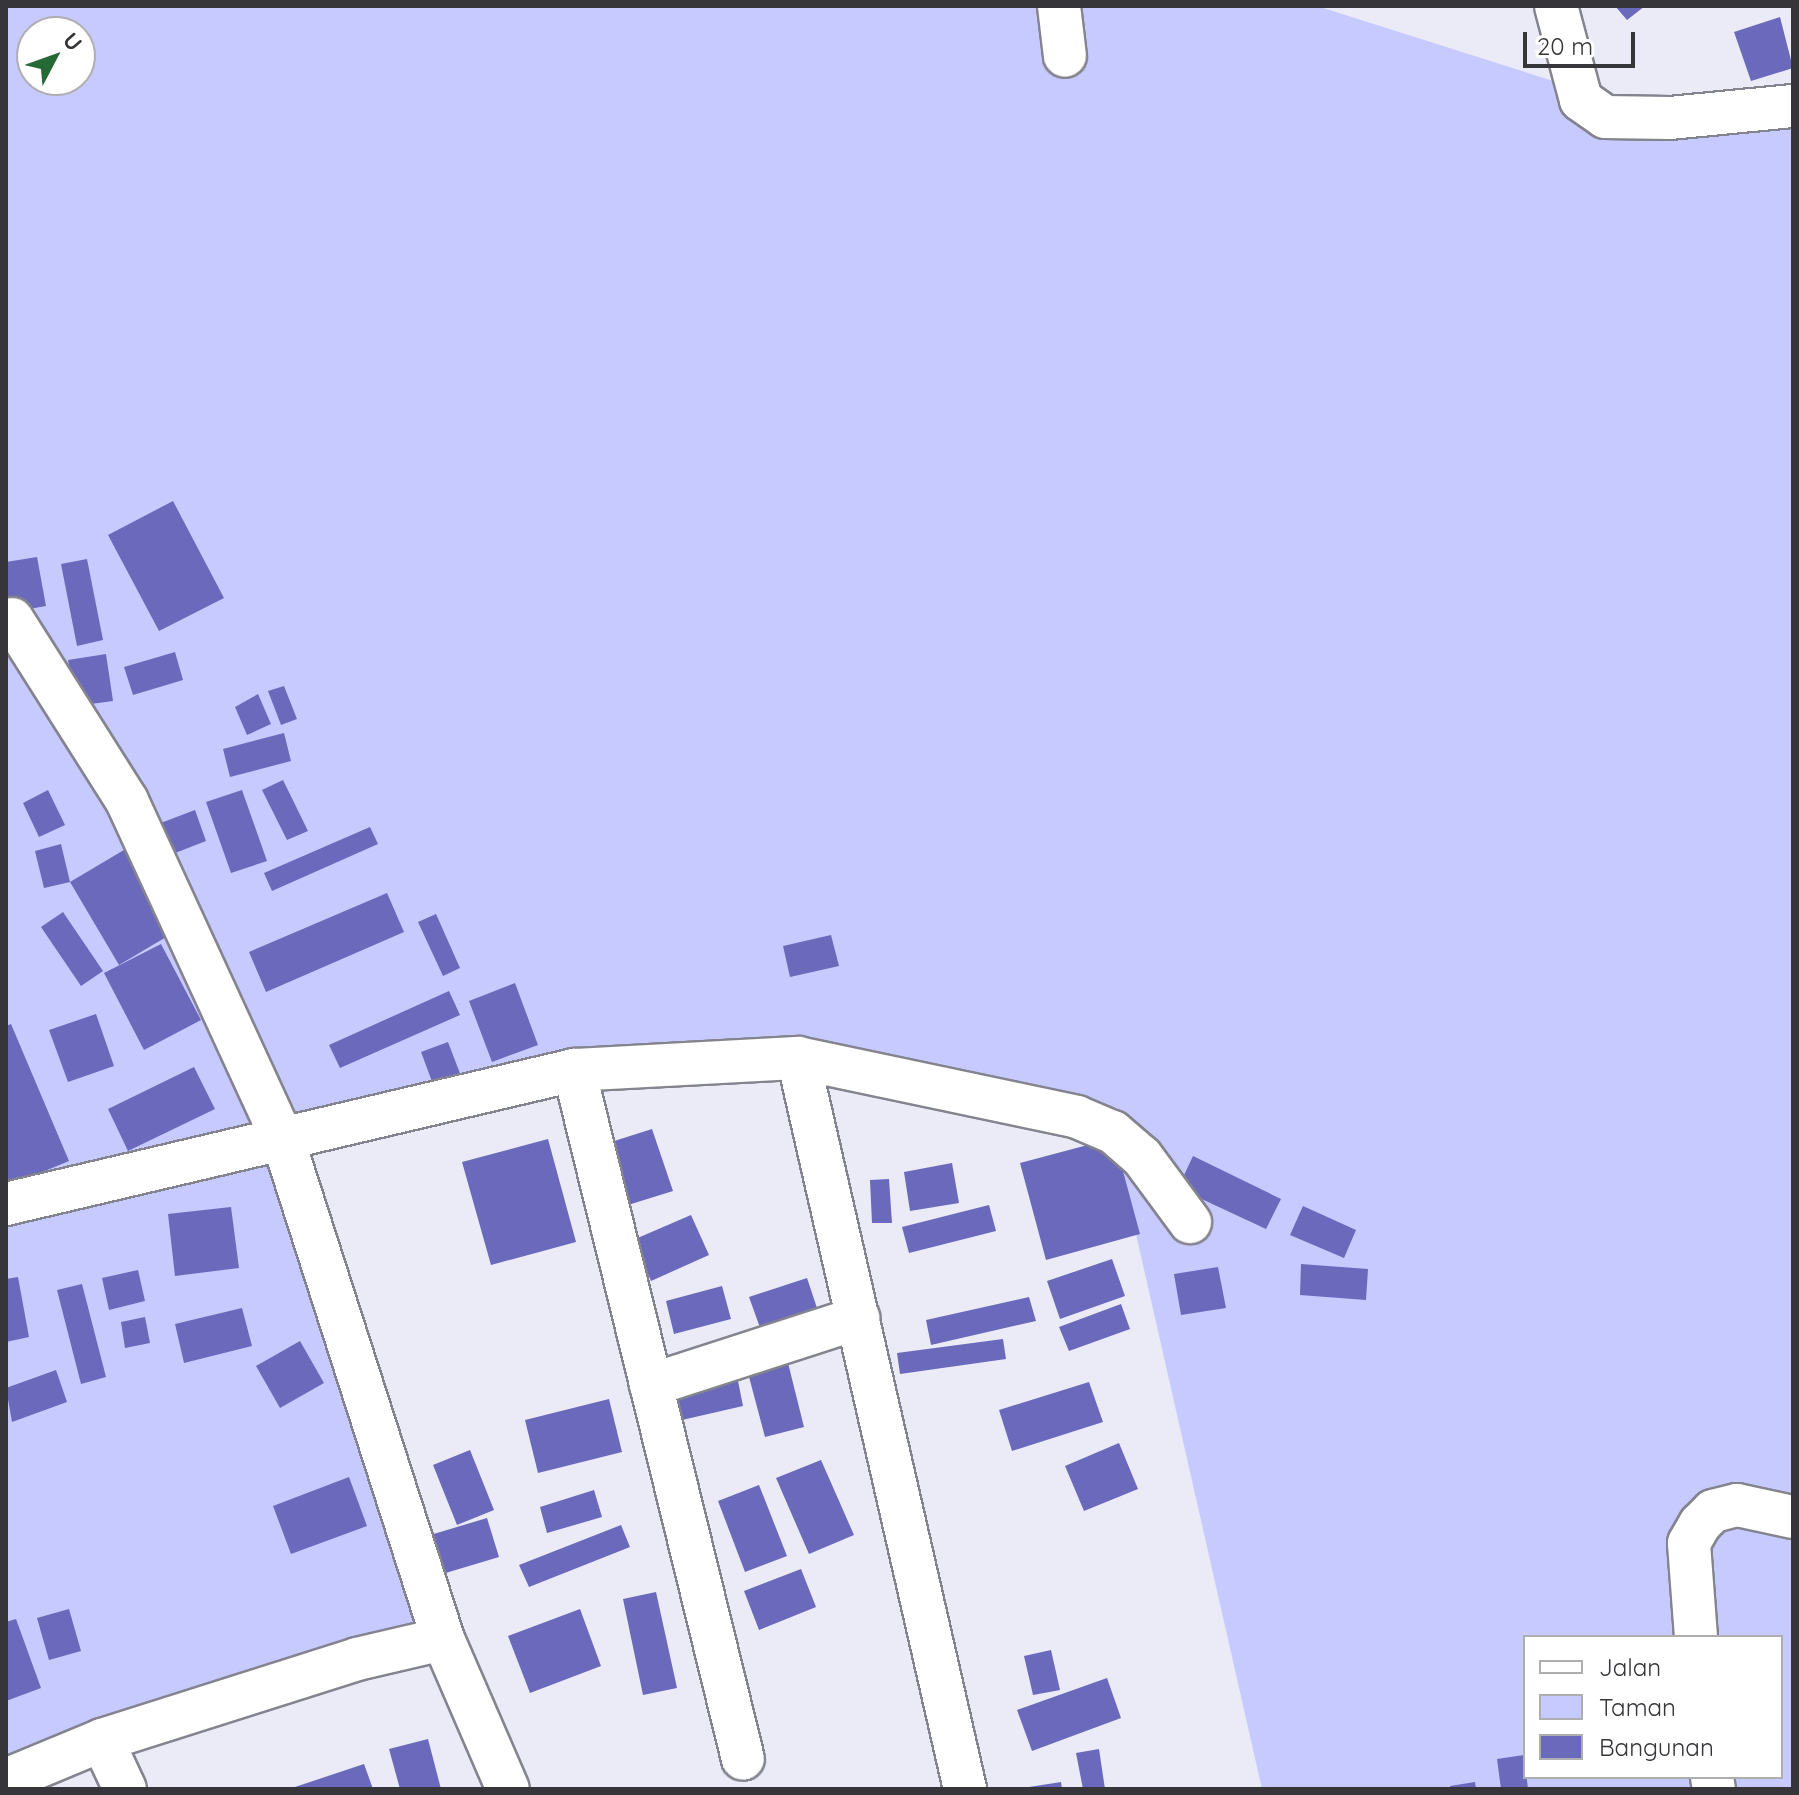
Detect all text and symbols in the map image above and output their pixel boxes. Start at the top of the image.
north arrow [16,16,96,96]
scale bar [1527,16,1639,66]
text: U [57,27,88,57]
text: 20 m [1537,31,1593,61]
legend [1523,1635,1783,1779]
text: Jalan [1599,1652,1661,1682]
text: Taman [1599,1692,1676,1722]
text: Bangunan [1599,1732,1714,1762]

